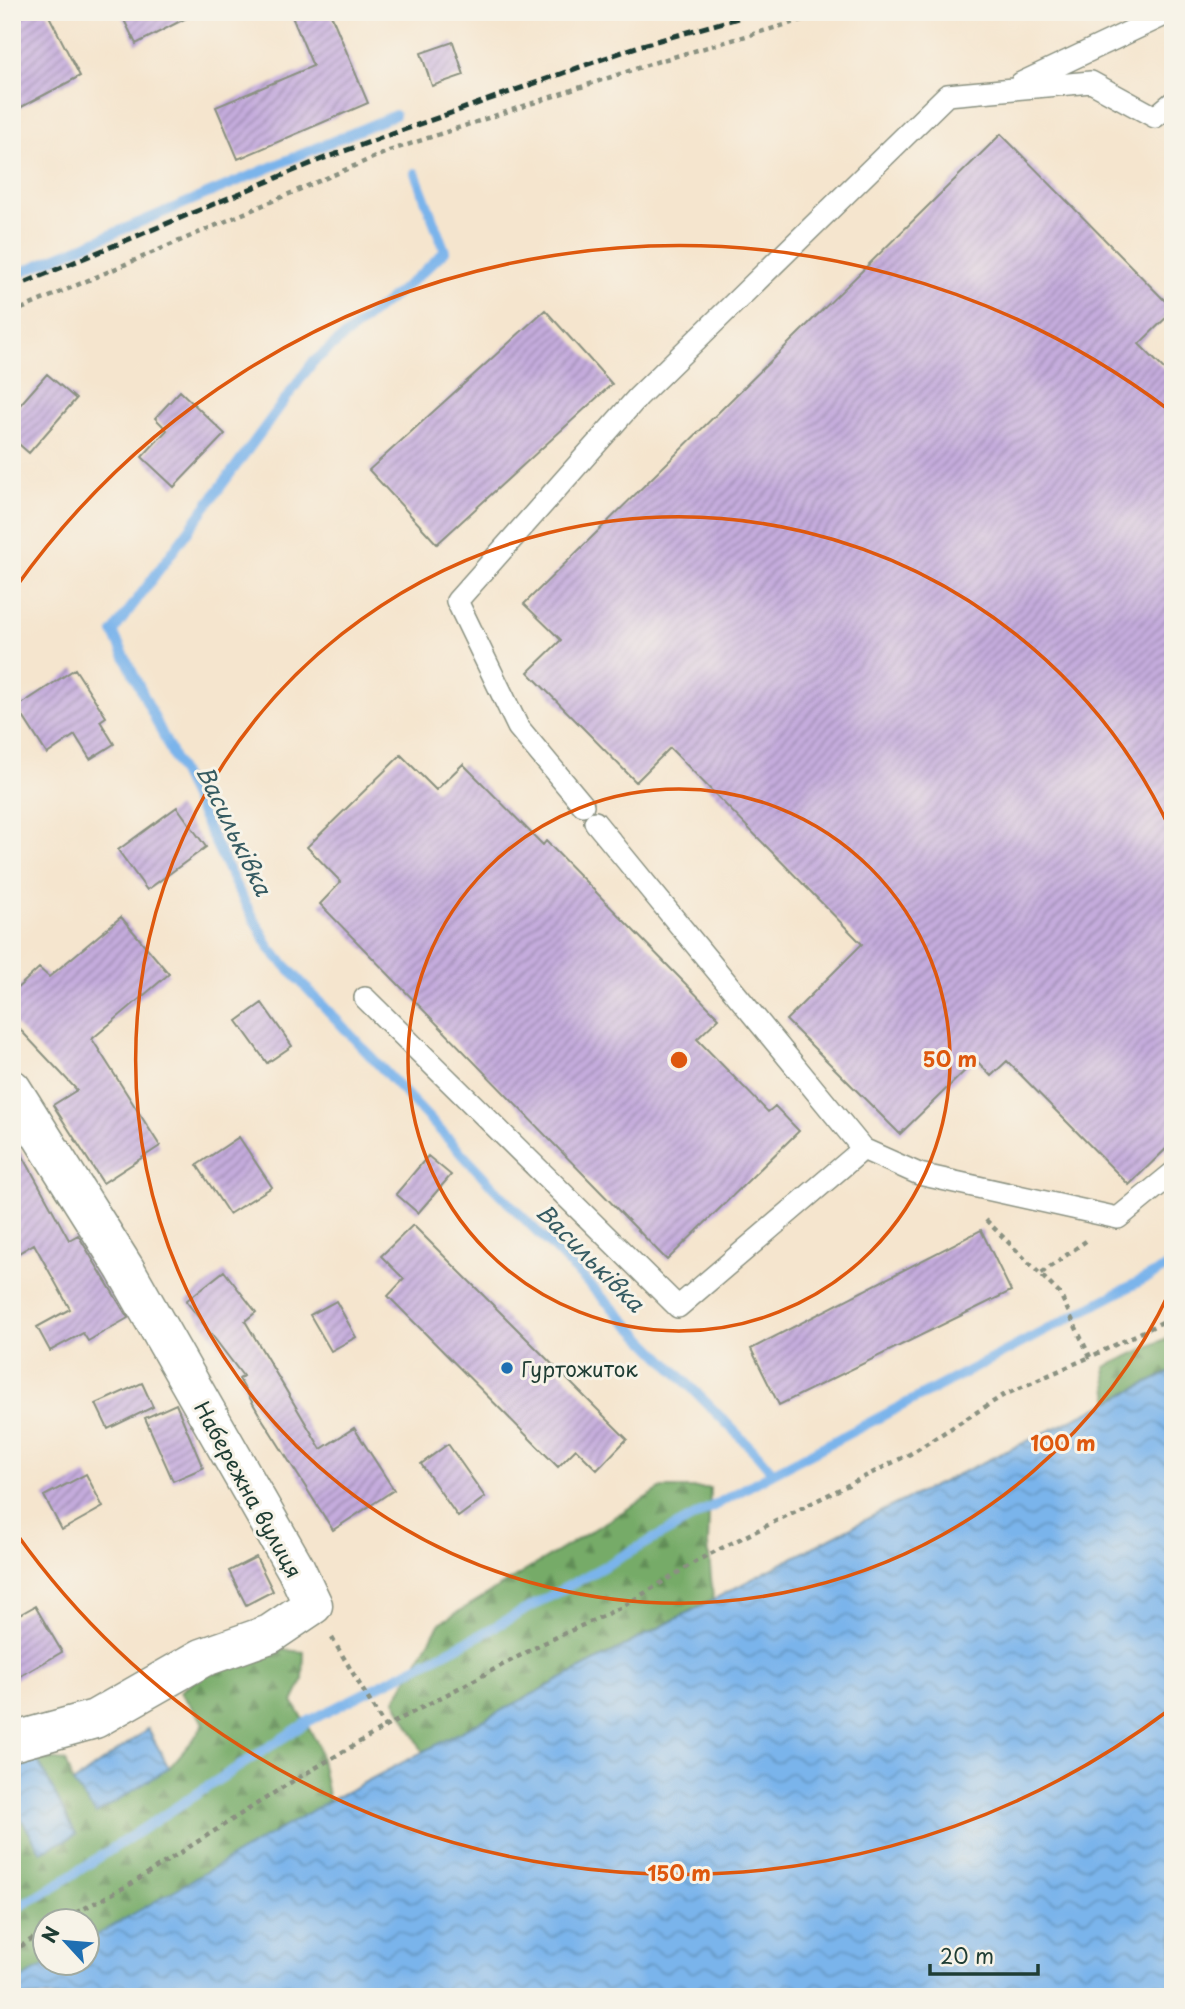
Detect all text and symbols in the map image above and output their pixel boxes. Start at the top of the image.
water label: Васильківка [188,759,282,902]
text: 50 m [923,1042,977,1074]
centre of rings [667,1048,691,1072]
water label: Васильківка [529,1195,654,1320]
place label: Гуртожиток [521,1352,638,1384]
marker: Гуртожиток [499,1360,515,1376]
street label: Набережна вулиця [187,1395,311,1583]
text: 100 m [1030,1426,1096,1458]
text: 150 m [647,1856,711,1888]
north arrow [32,1908,102,1978]
text: N [34,1921,66,1947]
scale bar [930,1932,1038,1976]
text: 20 m [940,1939,994,1971]

